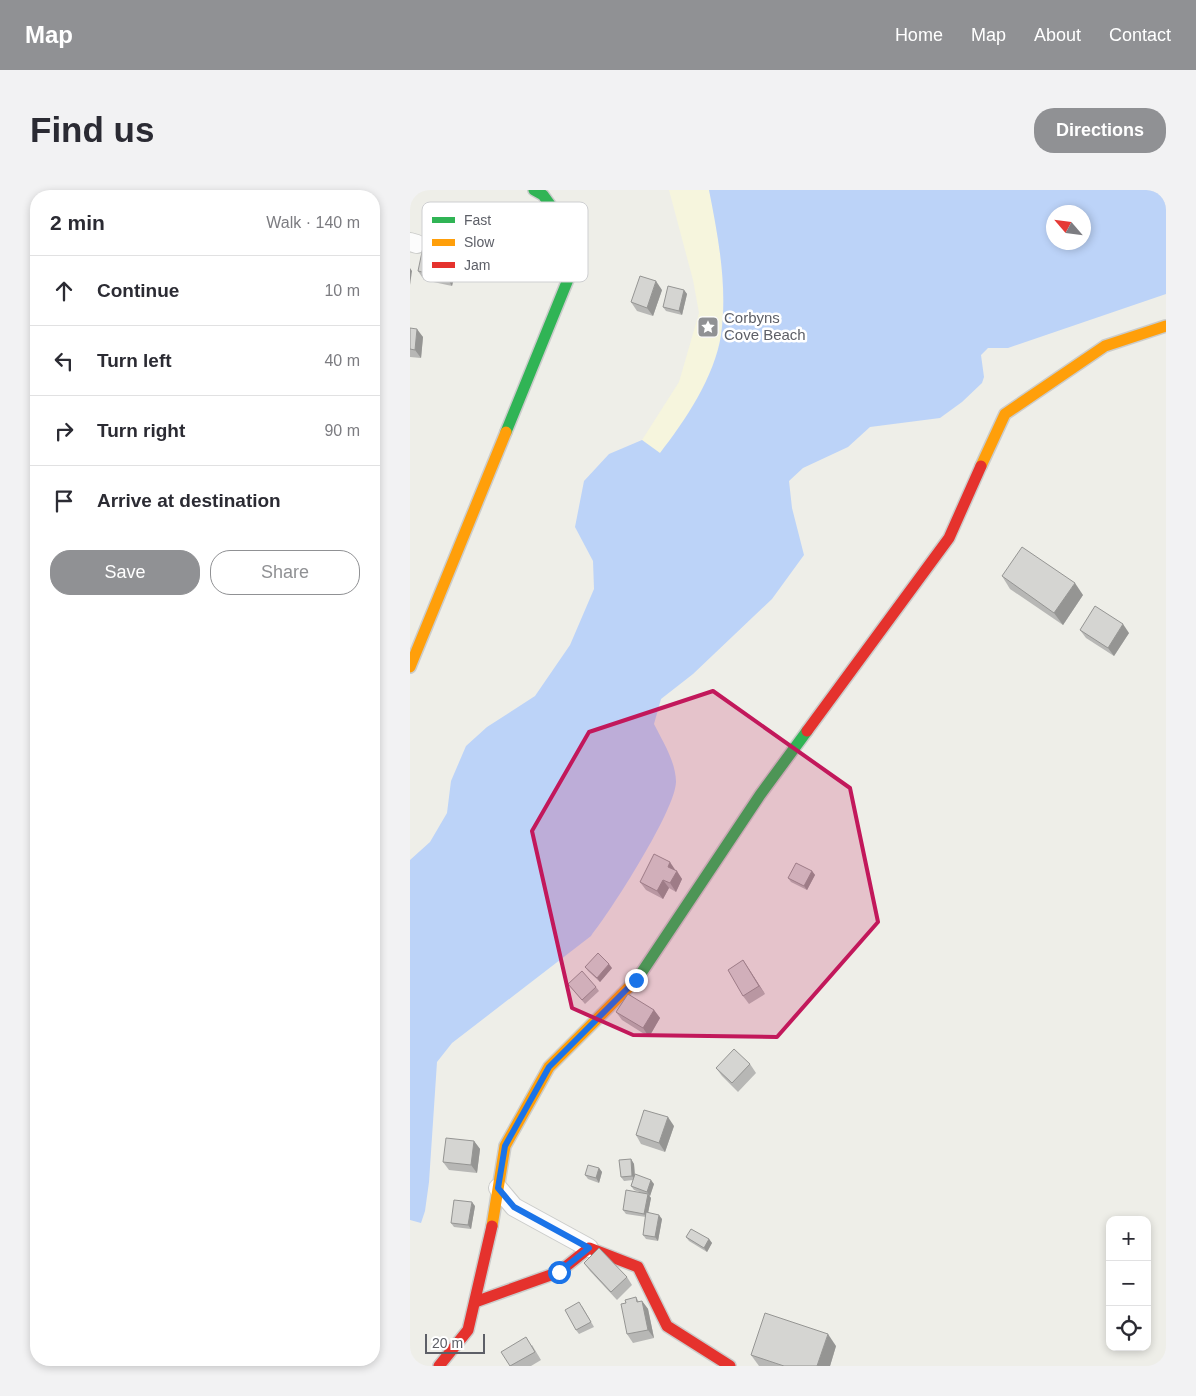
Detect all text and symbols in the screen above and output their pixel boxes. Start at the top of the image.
text: Map [25,21,73,48]
text: Home [895,25,943,45]
text: Map [971,25,1006,45]
text: About [1034,25,1081,45]
text: Contact [1109,25,1171,45]
button: Directions [1034,108,1166,153]
text: Find us [30,110,154,149]
legend [422,202,588,282]
north arrow [1046,205,1091,250]
text: 2 min [50,211,105,234]
text: Fast [464,212,491,228]
text: Walk · 140 m [266,214,360,231]
text: Slow [464,234,495,250]
text: Jam [464,257,490,273]
icon: ahead [50,277,78,305]
text: Continue [97,280,179,301]
text: 10 m [324,282,360,299]
place label: Corbyns Cove Beach [724,309,806,343]
place icon: Corbyns Cove Beach [696,315,720,339]
icon: left [50,347,78,375]
text: Turn left [97,350,172,371]
text: 40 m [324,352,360,369]
icon: right [50,417,78,445]
text: Turn right [97,420,185,441]
text: 90 m [324,422,360,439]
icon: arrive [50,487,78,515]
text: Arrive at destination [97,490,281,511]
button: Save [50,550,200,595]
button: Share [210,550,360,595]
route end [625,969,648,992]
map controls [1106,1216,1151,1351]
button: + [1106,1216,1151,1261]
route start [548,1261,571,1284]
button: − [1106,1261,1151,1306]
button: locate [1106,1306,1151,1351]
scale bar [425,1331,485,1354]
text: 20 m [432,1335,463,1351]

